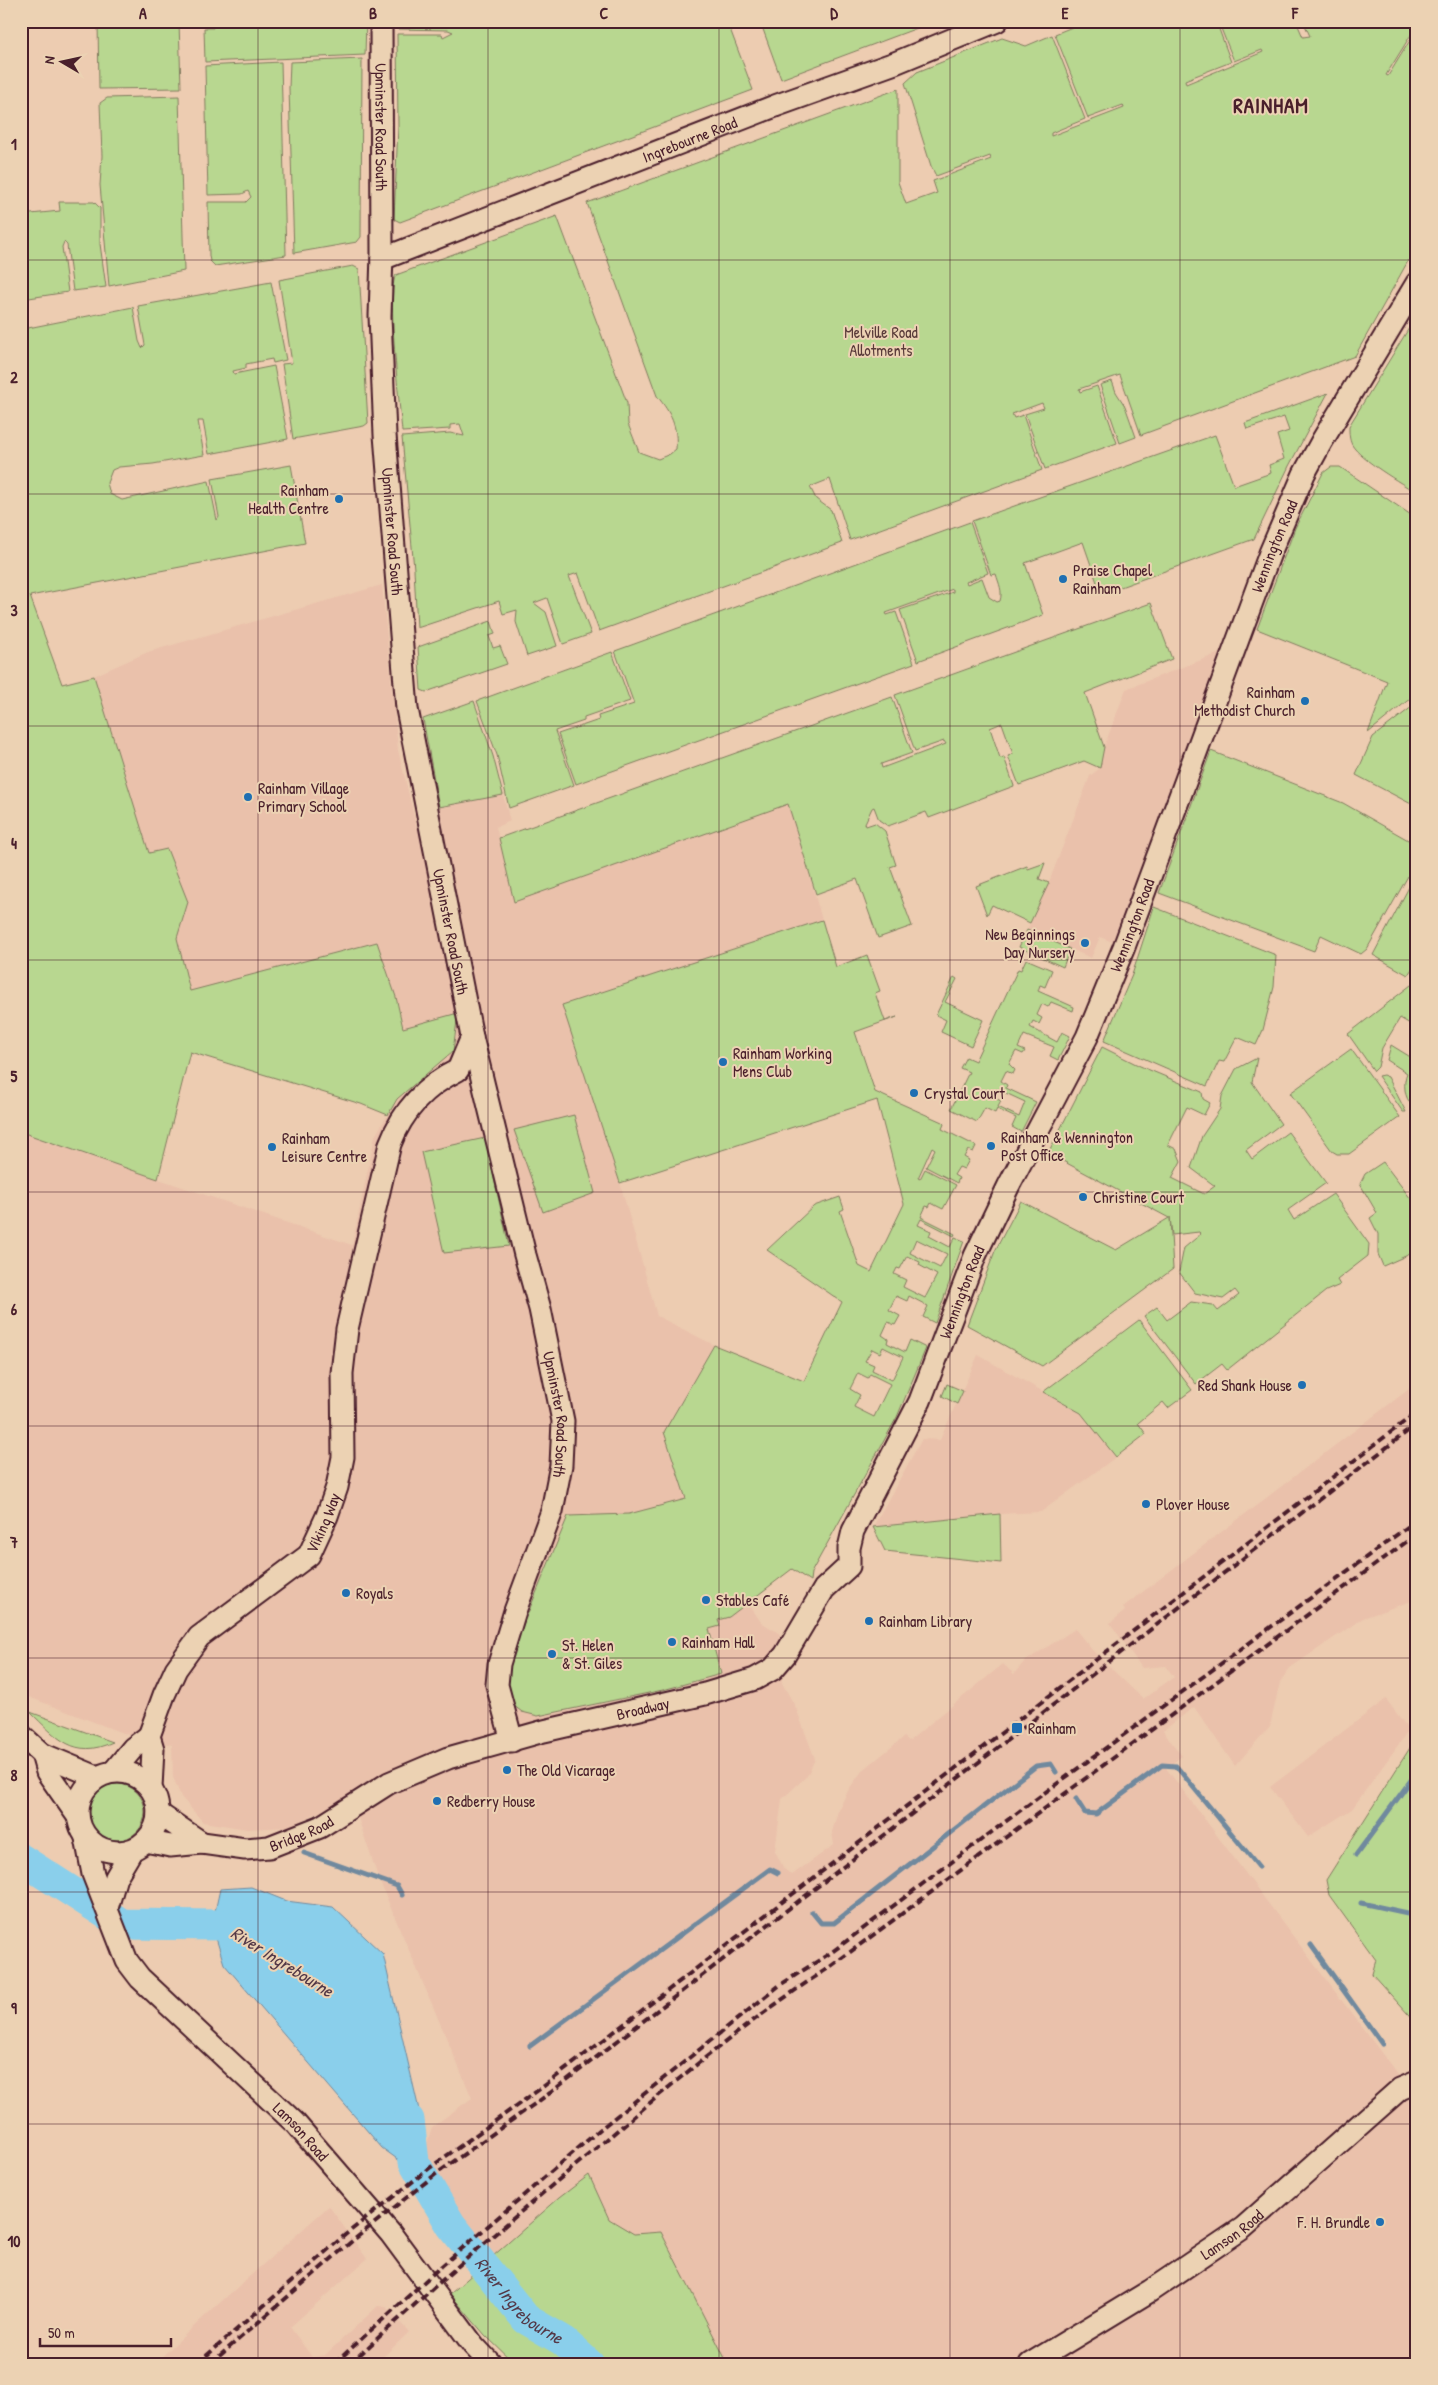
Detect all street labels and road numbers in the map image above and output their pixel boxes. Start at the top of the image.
street label: Upminster Road South [370,63,393,191]
street label: Ingrebourne Road [639,111,740,168]
street label: Upminster Road South [377,467,409,596]
street label: Wennington Road [1245,496,1303,595]
street label: Upminster Road South [428,867,474,997]
street label: Wennington Road [1104,876,1159,975]
street label: Wennington Road [934,1242,989,1342]
street label: Upminster Road South [538,1349,574,1480]
street label: Viking Way [300,1489,345,1557]
street label: Broadway [614,1691,672,1725]
street label: Bridge Road [266,1810,338,1857]
street label: Lamson Road [268,2097,334,2166]
street label: Lamson Road [1196,2204,1268,2265]

